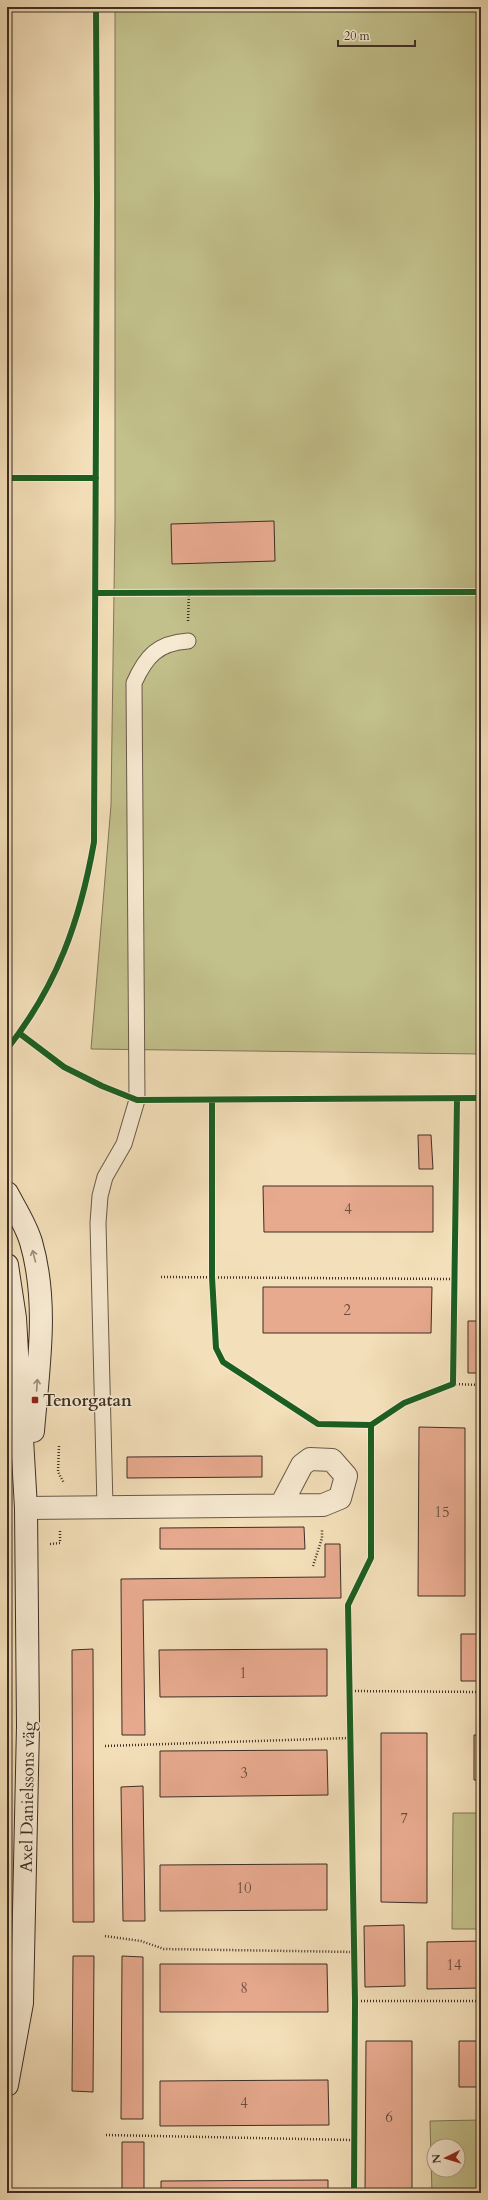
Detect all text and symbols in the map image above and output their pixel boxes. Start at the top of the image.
scale bar [338,22,415,48]
text: 20 m [344,28,371,44]
house number: 4 [344,1199,352,1219]
one-way arrow [30,1250,38,1263]
house number: 2 [343,1300,351,1320]
one-way arrow [33,1379,40,1392]
place label: Tenorgatan [43,1389,132,1412]
marker: Tenorgatan [30,1395,40,1405]
house number: 15 [434,1502,450,1522]
house number: 1 [239,1663,247,1683]
street label: Axel Danielssons väg [15,1721,40,1873]
house number: 3 [240,1763,248,1783]
house number: 7 [400,1808,408,1828]
house number: 10 [236,1878,252,1898]
house number: 14 [446,1955,462,1975]
house number: 8 [240,1978,248,1998]
house number: 4 [240,2093,248,2113]
house number: 6 [385,2107,393,2127]
north arrow [426,2138,466,2178]
text: N [429,2153,444,2164]

